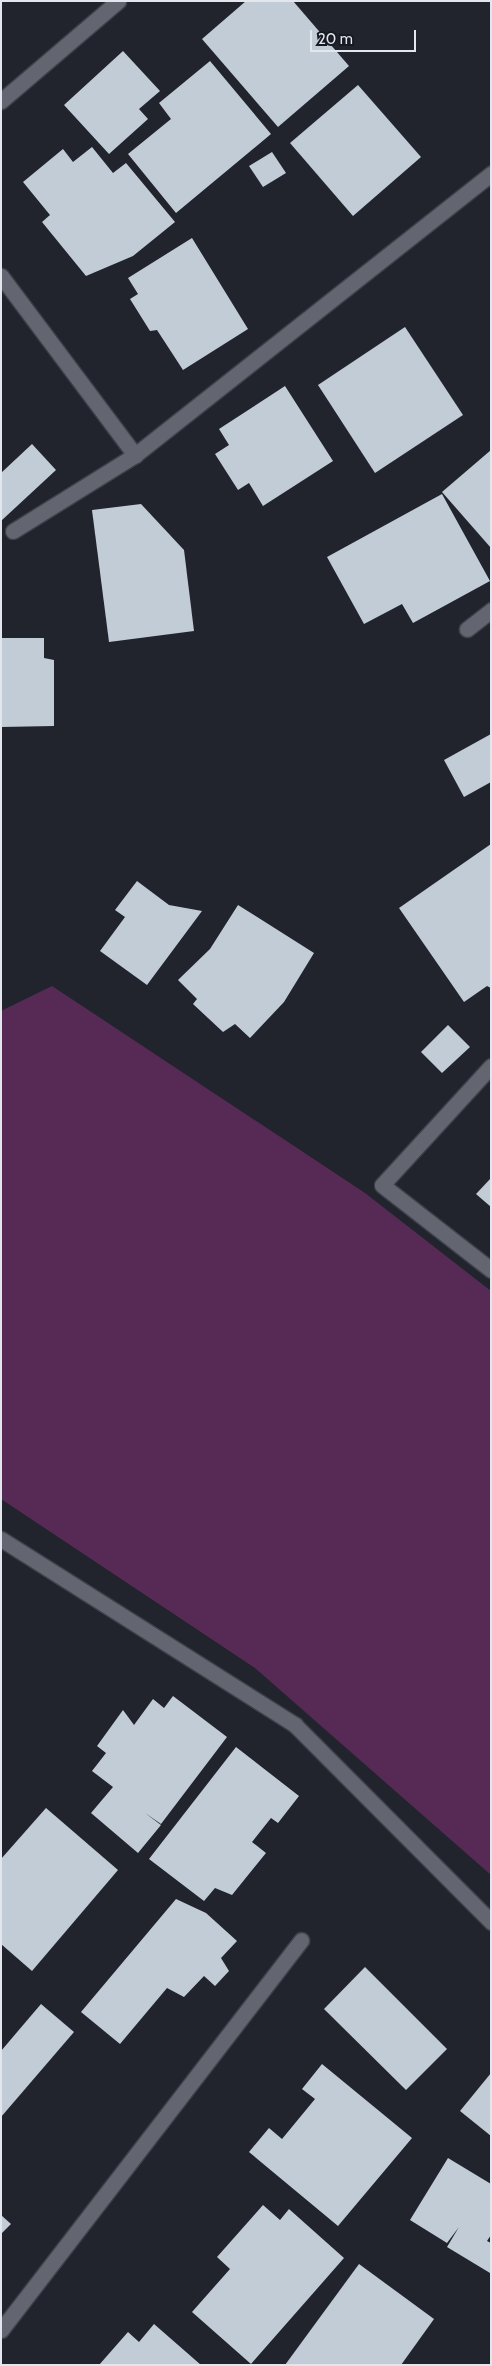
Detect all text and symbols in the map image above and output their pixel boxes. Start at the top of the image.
scale bar [312,20,418,52]
text: 20 m [318,30,353,48]

